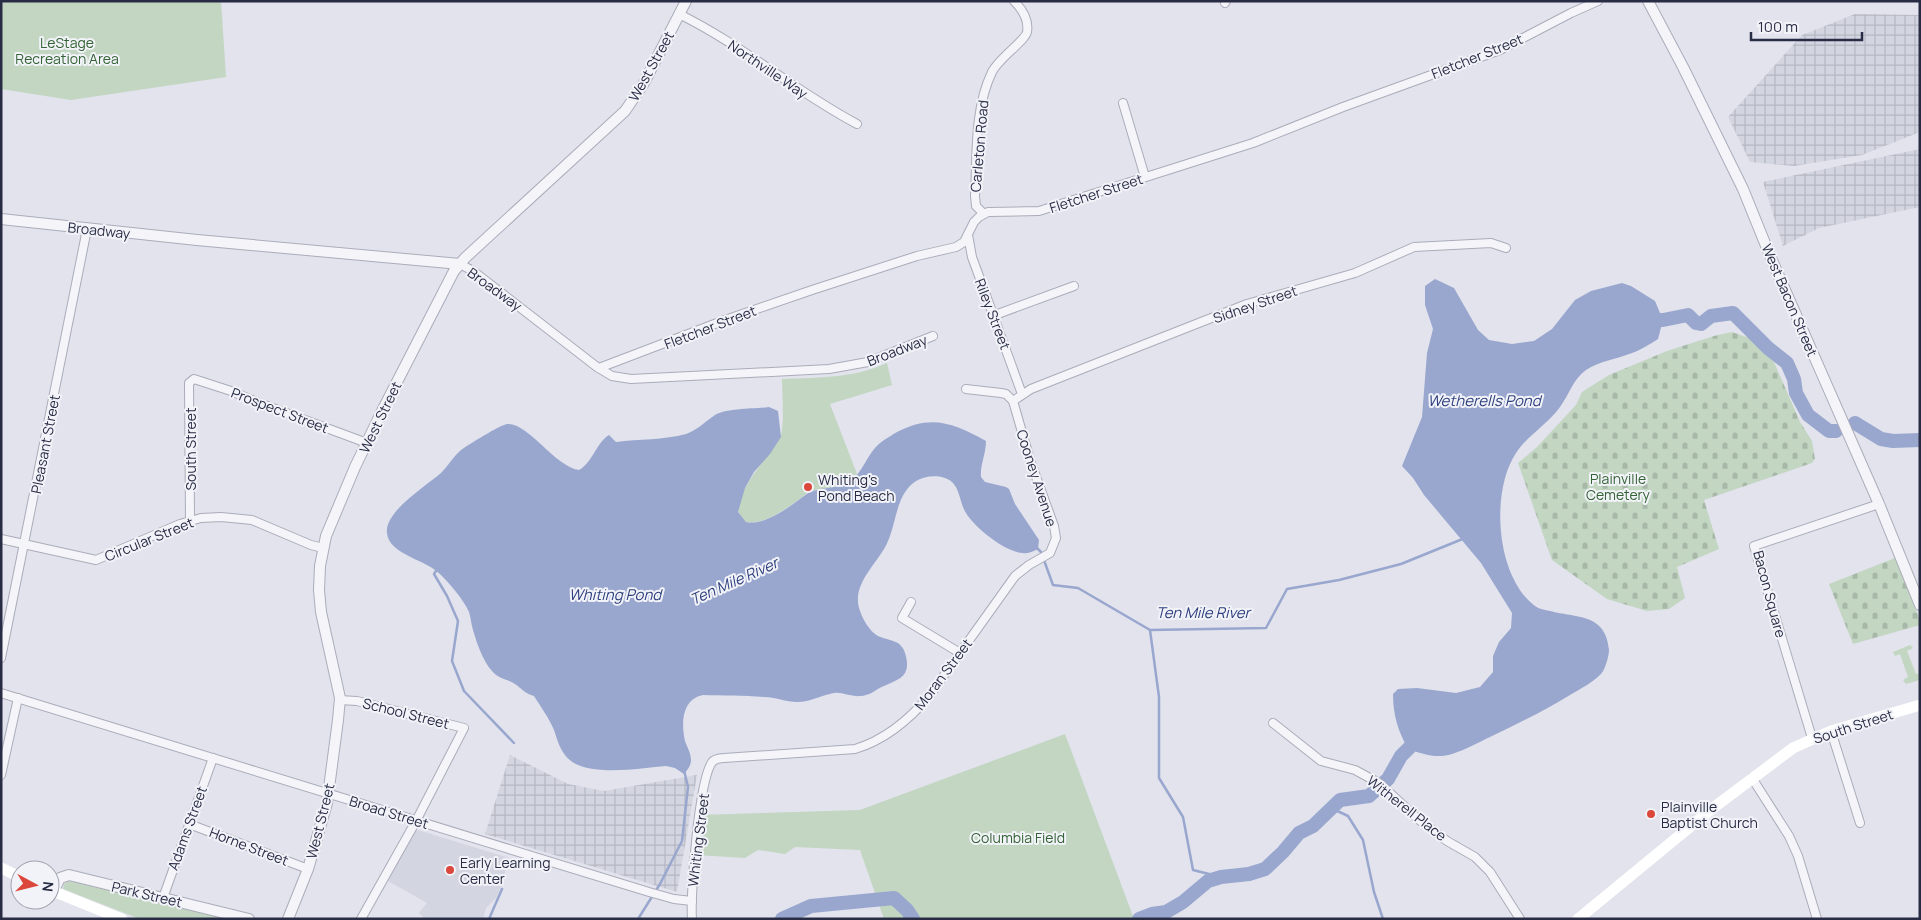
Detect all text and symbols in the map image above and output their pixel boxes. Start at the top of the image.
scale bar [1751,10,1862,42]
text: 100 m [1758,16,1798,37]
street label: West Street [624,27,678,104]
street label: Fletcher Street [1428,29,1526,83]
park label: LeStage Recreation Area [15,33,119,68]
street label: Northville Way [725,35,812,103]
street label: Carleton Road [966,99,992,193]
street label: Fletcher Street [1047,169,1145,217]
street label: Broadway [67,217,132,243]
street label: West Bacon Street [1758,241,1822,360]
street label: Broadway [464,263,527,316]
street label: Riley Street [971,276,1015,353]
street label: Sidney Street [1210,281,1300,327]
street label: Fletcher Street [661,301,759,353]
street label: Broadway [864,330,930,370]
street label: West Street [355,378,406,456]
street label: Prospect Street [229,383,332,437]
water label: Wetherells Pond [1427,390,1543,411]
street label: Pleasant Street [26,392,64,495]
street label: South Street [181,407,200,491]
street label: Cooney Avenue [1012,427,1062,529]
park label: Plainville Cemetery [1586,469,1651,504]
place label: Whiting's Pond Beach [818,470,895,505]
marker: Whiting's Pond Beach [802,481,814,493]
street label: Circular Street [102,512,197,565]
street label: Bacon Square [1749,548,1791,640]
water label: Ten Mile River [687,551,784,610]
water label: Whiting Pond [569,584,663,605]
water label: Ten Mile River [1156,602,1253,623]
street label: Moran Street [910,634,976,714]
street label: School Street [361,693,452,733]
street label: South Street [1811,704,1896,748]
street label: Witherell Place [1363,771,1451,845]
street label: West Street [301,781,339,861]
street label: Adams Street [163,783,211,873]
street label: Broad Street [347,791,431,833]
street label: Whiting Street [683,792,713,888]
place label: Plainville Baptist Church [1661,797,1758,832]
marker: Plainville Baptist Church [1645,808,1657,820]
street label: Horne Street [207,822,292,870]
park label: Columbia Field [971,828,1065,847]
place label: Early Learning Center [460,853,550,888]
north arrow [10,860,60,910]
marker: Early Learning Center [444,864,456,876]
street label: Park Street [110,877,185,911]
text: N [38,880,58,893]

